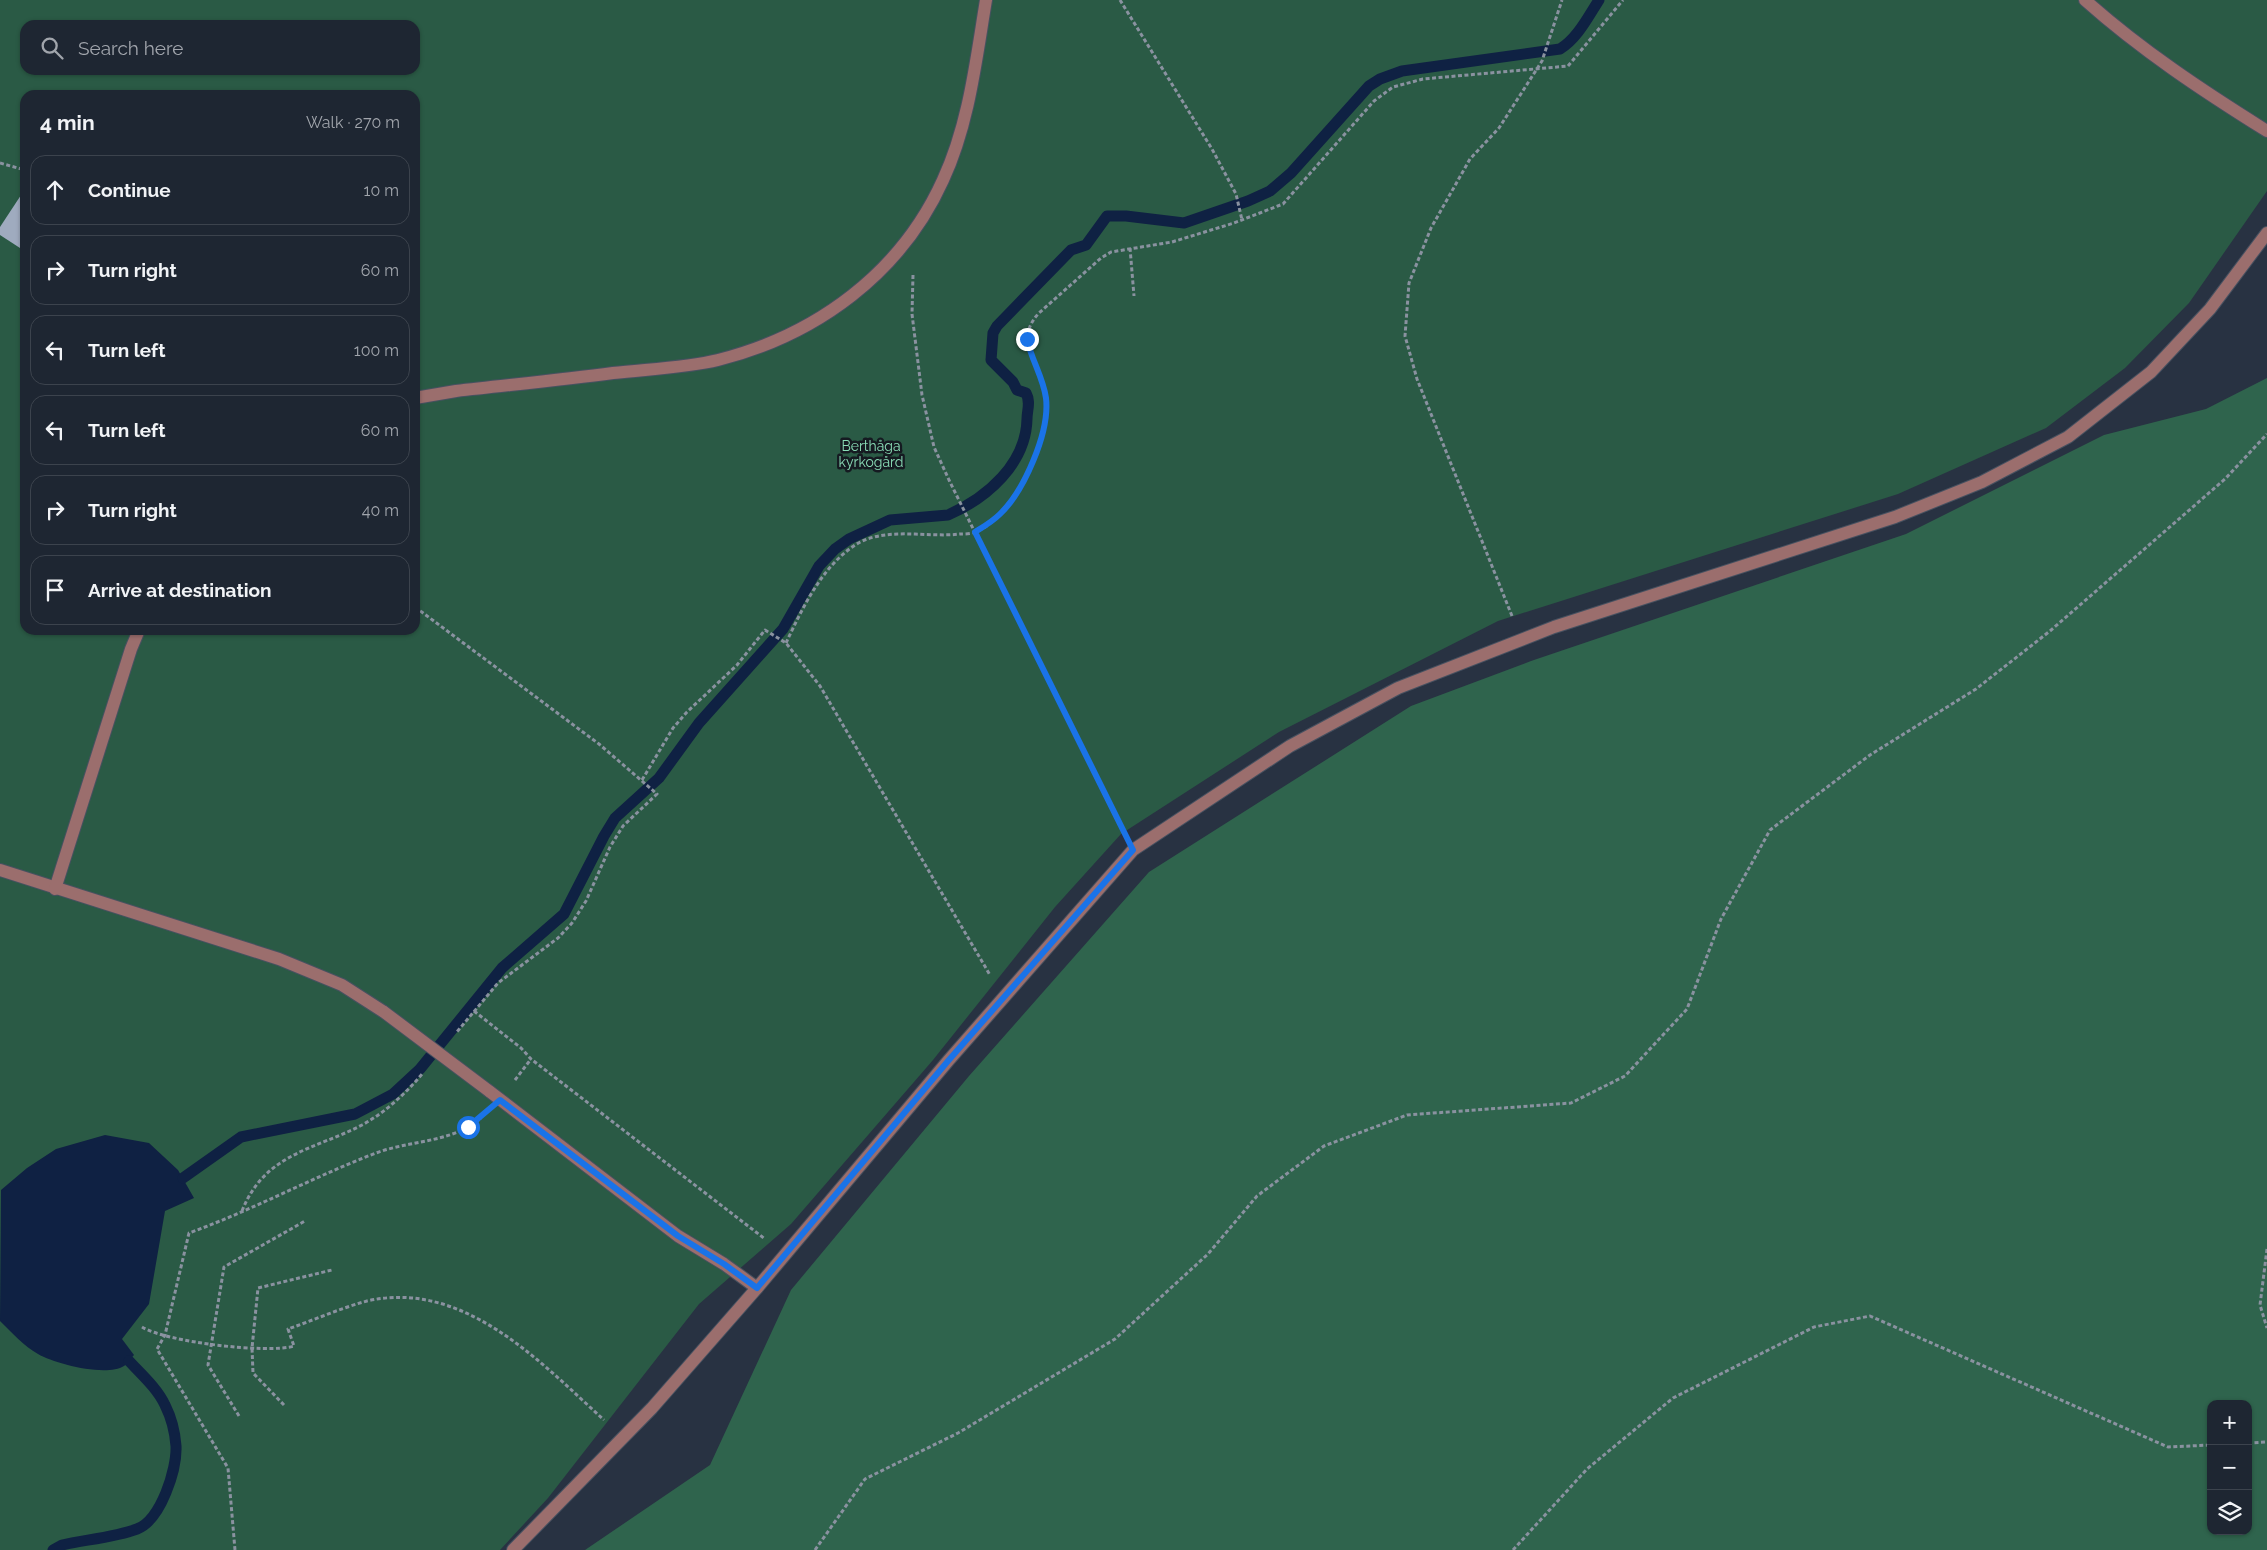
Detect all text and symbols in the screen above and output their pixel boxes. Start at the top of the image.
search box [20,20,420,75]
icon: search [38,34,66,62]
text: Search here [78,37,184,59]
text: 4 min [40,110,95,135]
text: Walk · 270 m [306,113,400,132]
icon: ahead [41,176,69,204]
text: Continue [88,179,171,201]
text: 10 m [364,181,399,200]
icon: right [41,256,69,284]
text: Turn right [88,259,177,281]
text: 60 m [361,261,399,280]
route end [1016,328,1039,351]
icon: left [41,336,69,364]
text: Turn left [88,339,165,361]
text: 100 m [354,341,399,360]
icon: left [41,416,69,444]
text: Turn left [88,419,165,441]
text: 60 m [361,421,399,440]
park label: Berthåga kyrkogård [838,438,904,470]
icon: right [41,496,69,524]
text: Turn right [88,499,177,521]
text: 40 m [362,501,399,520]
icon: arrive [41,576,69,604]
text: Arrive at destination [88,579,272,601]
route start [457,1116,480,1139]
map controls [2207,1400,2252,1535]
button: + [2207,1400,2252,1445]
button: − [2207,1445,2252,1490]
button: layers [2207,1490,2252,1535]

